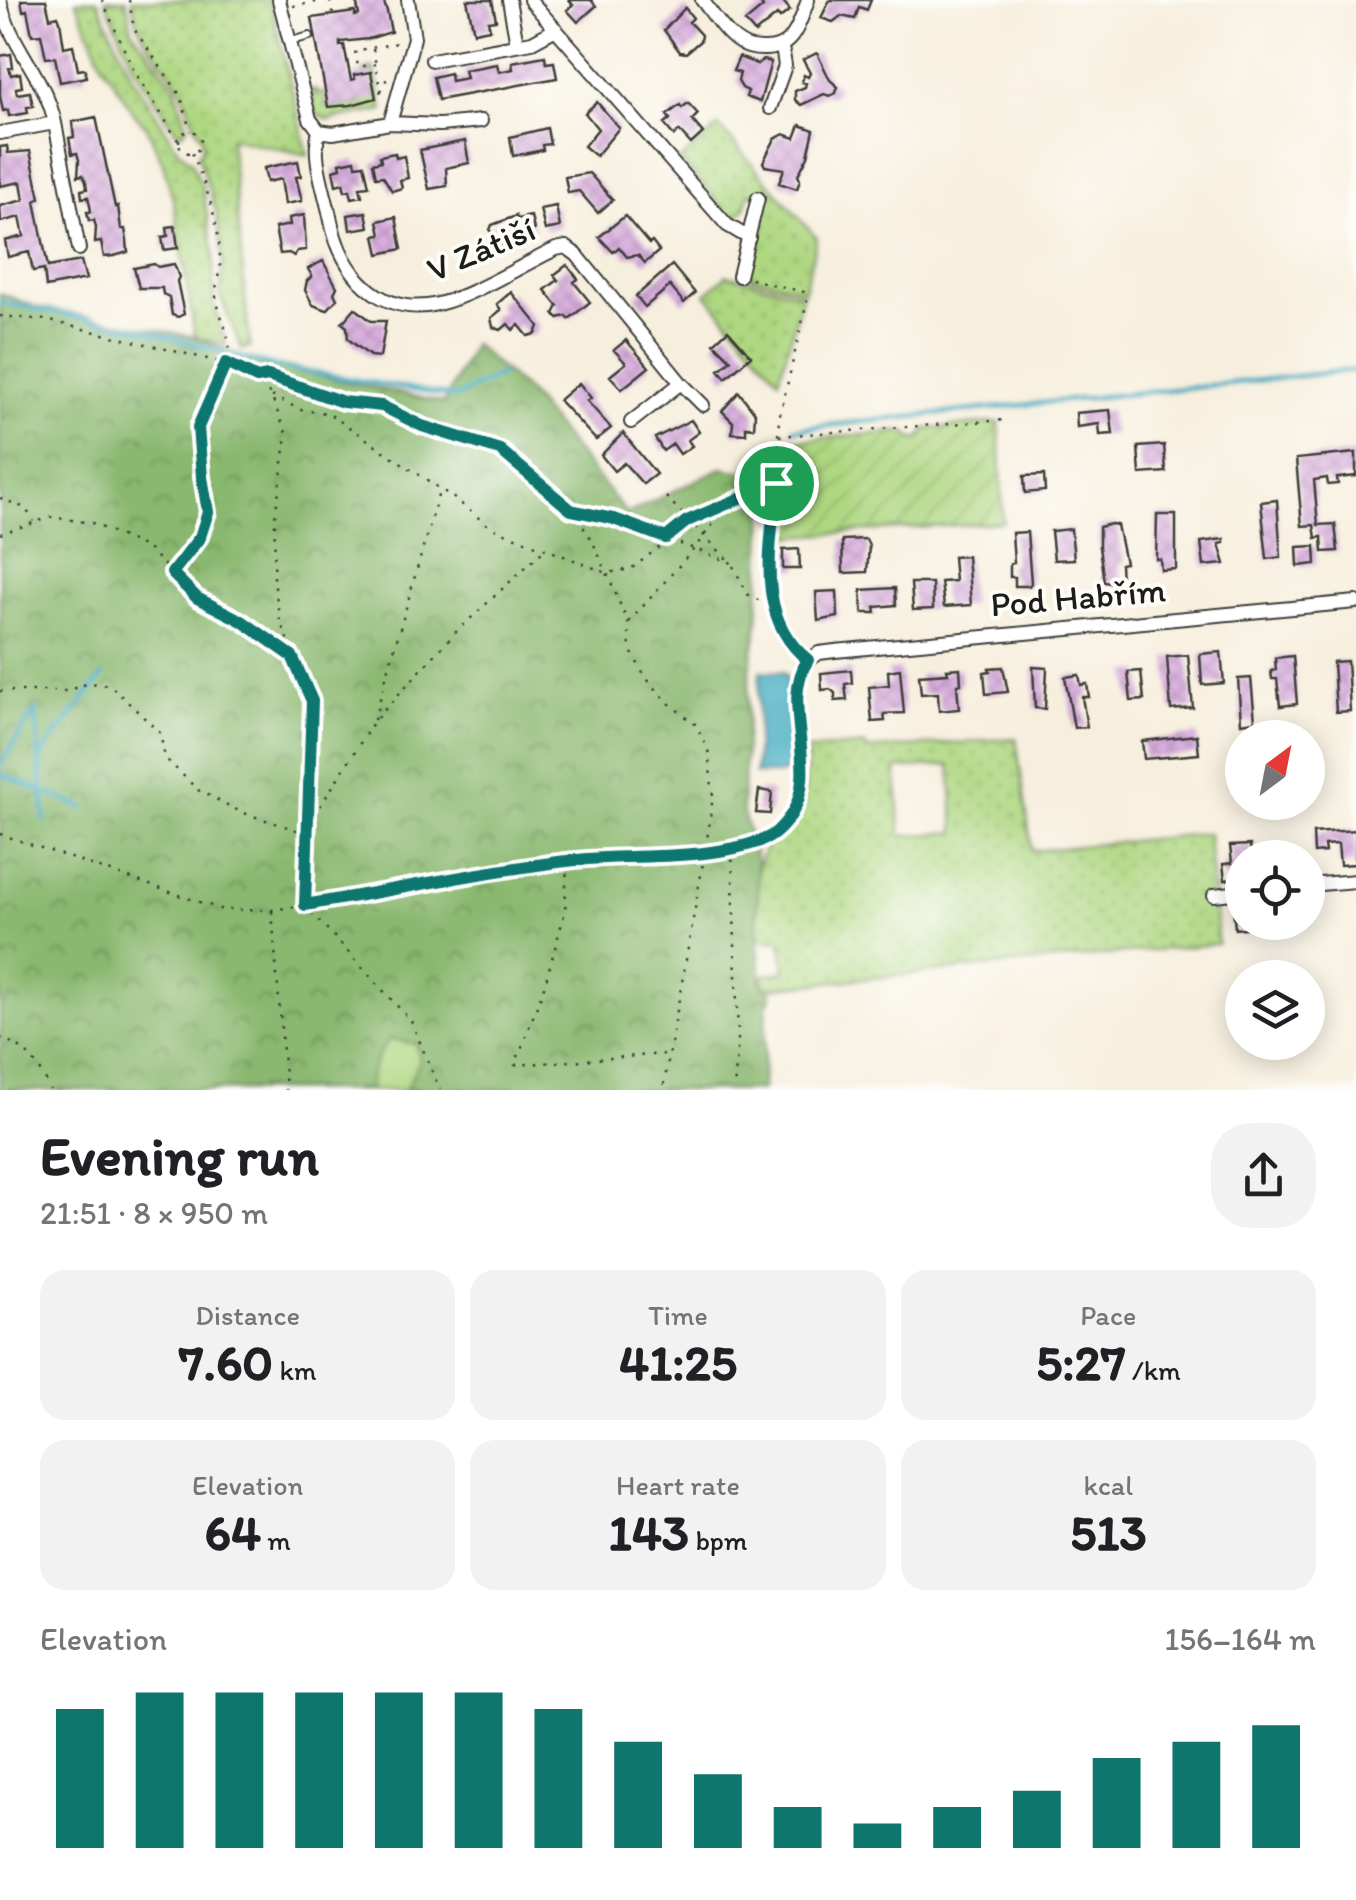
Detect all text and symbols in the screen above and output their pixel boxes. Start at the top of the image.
street label: V Zátiší [421,208,541,290]
pin [734,441,819,526]
icon: arrive [749,456,804,511]
street label: Pod Habřím [988,568,1168,626]
north arrow [1225,720,1325,820]
map controls [1225,720,1325,1060]
button: locate [1225,840,1325,940]
button: layers [1225,960,1325,1060]
text: Evening run [40,1123,319,1189]
button: share [1211,1123,1316,1228]
text: 21:51 · 8 × 950 m [40,1194,268,1232]
text: Distance [195,1298,300,1332]
text: Time [648,1298,708,1332]
text: Pace [1080,1298,1136,1332]
text: 7.60 [179,1332,273,1393]
text: 41:25 [619,1332,737,1393]
text: 5:27 [1036,1332,1126,1393]
text: km [273,1353,317,1387]
text: /km [1126,1353,1181,1387]
text: Elevation [192,1468,303,1502]
text: Heart rate [616,1468,740,1502]
text: kcal [1083,1468,1133,1502]
text: 64 [204,1502,261,1563]
text: 143 [609,1502,689,1563]
text: 513 [1070,1502,1147,1563]
text: m [261,1523,291,1557]
text: bpm [689,1523,747,1557]
text: Elevation [40,1620,167,1658]
text: 156–164 m [1164,1620,1316,1658]

